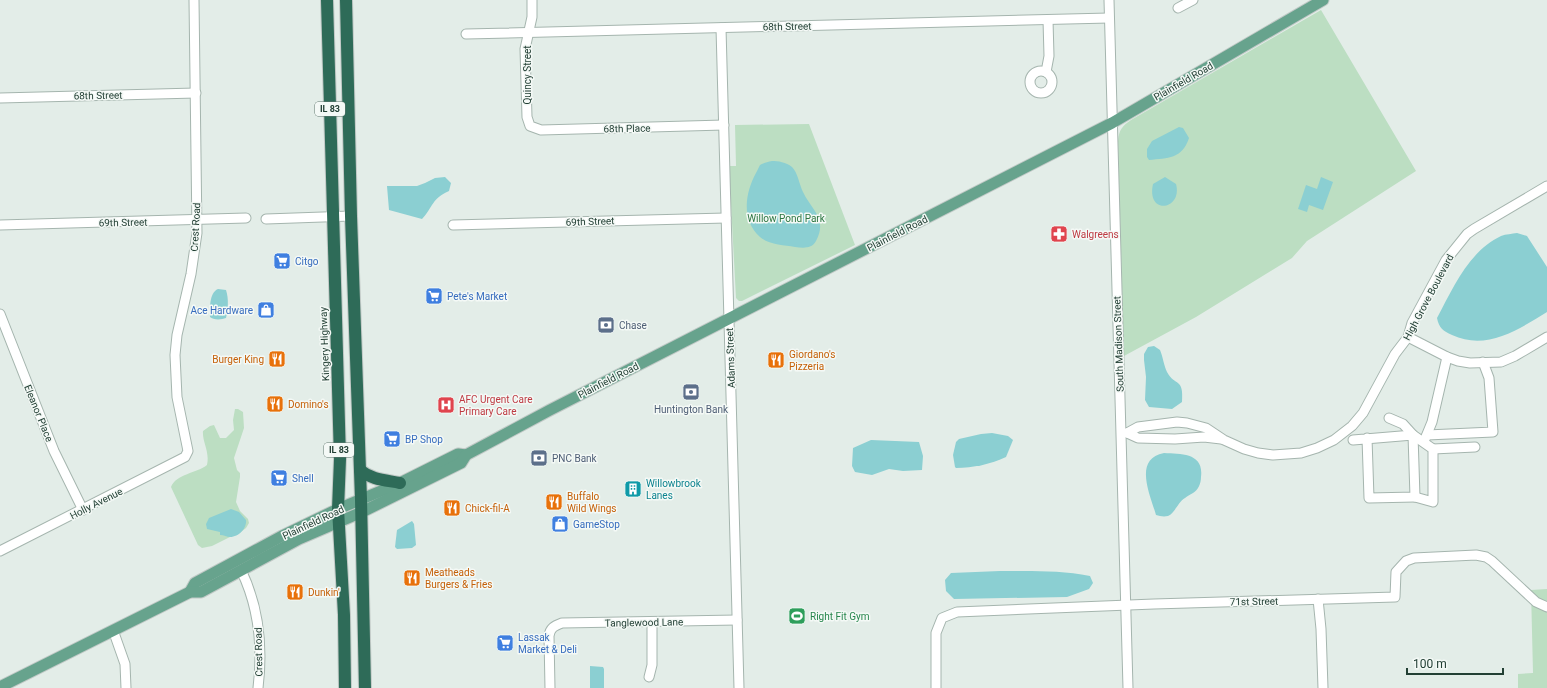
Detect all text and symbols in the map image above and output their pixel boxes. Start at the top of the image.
street label: 68th Street [762,21,812,32]
street label: Quincy Street [522,45,533,105]
street label: Plainfield Road [1152,60,1215,103]
street label: 68th Street [73,90,123,101]
road number: IL 83 [315,102,345,116]
street label: 68th Place [603,123,651,134]
street label: Crest Road [189,202,202,252]
park label: Willow Pond Park [747,213,826,224]
street label: Plainfield Road [865,213,929,253]
street label: 69th Street [565,215,615,228]
street label: 69th Street [98,217,148,228]
pharmacy icon: Walgreens [1049,224,1069,244]
place label: Walgreens [1072,229,1119,240]
supermarket icon: Citgo [272,251,292,271]
street label: High Grove Boulevard [1401,252,1456,342]
place label: Citgo [295,256,319,267]
supermarket icon: Pete's Market [424,286,444,306]
place label: Pete's Market [447,291,507,302]
street label: South Madison Street [1111,296,1126,392]
shop icon: Ace Hardware [256,300,276,320]
place label: Ace Hardware [190,305,253,316]
street label: Kingery Highway [318,306,331,381]
bank icon: Chase [596,315,616,335]
place label: Chase [619,320,647,331]
street label: Adams Street [724,328,737,388]
restaurant icon: Burger King [267,349,287,369]
place label: Giordano's Pizzeria [789,349,835,372]
restaurant icon: Giordano's Pizzeria [766,350,786,370]
place label: Burger King [212,354,264,365]
street label: Plainfield Road [576,360,640,400]
bank icon: Huntington Bank [681,382,701,402]
street label: Eleanor Place [22,383,55,443]
restaurant icon: Domino's [265,394,285,414]
place label: AFC Urgent Care Primary Care [459,394,533,417]
hospital icon: AFC Urgent Care Primary Care [436,395,456,415]
place label: Domino's [288,399,329,410]
place label: Huntington Bank [654,404,729,415]
supermarket icon: BP Shop [382,429,402,449]
place label: BP Shop [405,434,443,445]
road number: IL 83 [324,443,354,457]
bank icon: PNC Bank [529,448,549,468]
place label: PNC Bank [552,453,598,464]
supermarket icon: Shell [269,468,289,488]
place label: Shell [292,473,314,484]
place label: Willowbrook Lanes [646,478,702,501]
building icon: Willowbrook Lanes [623,479,643,499]
street label: Holly Avenue [68,485,124,521]
place label: Buffalo Wild Wings [567,491,616,514]
restaurant icon: Buffalo Wild Wings [544,492,564,512]
restaurant icon: Chick-fil-A [442,498,462,518]
street label: Plainfield Road [281,503,346,541]
place label: Chick-fil-A [465,503,510,514]
shop icon: GameStop [550,514,570,534]
place label: GameStop [573,519,620,530]
place label: Meatheads Burgers & Fries [425,567,492,590]
restaurant icon: Meatheads Burgers & Fries [402,568,422,588]
restaurant icon: Dunkin' [285,582,305,602]
place label: Dunkin' [308,587,340,598]
street label: 71st Street [1230,596,1278,607]
sports icon: Right Fit Gym [787,606,807,626]
place label: Right Fit Gym [810,611,870,622]
street label: Tanglewood Lane [605,616,683,629]
street label: Crest Road [253,627,264,677]
place label: Lassak Market & Deli [518,632,577,655]
supermarket icon: Lassak Market & Deli [495,633,515,653]
scale bar [1407,650,1503,676]
text: 100 m [1413,657,1447,671]

